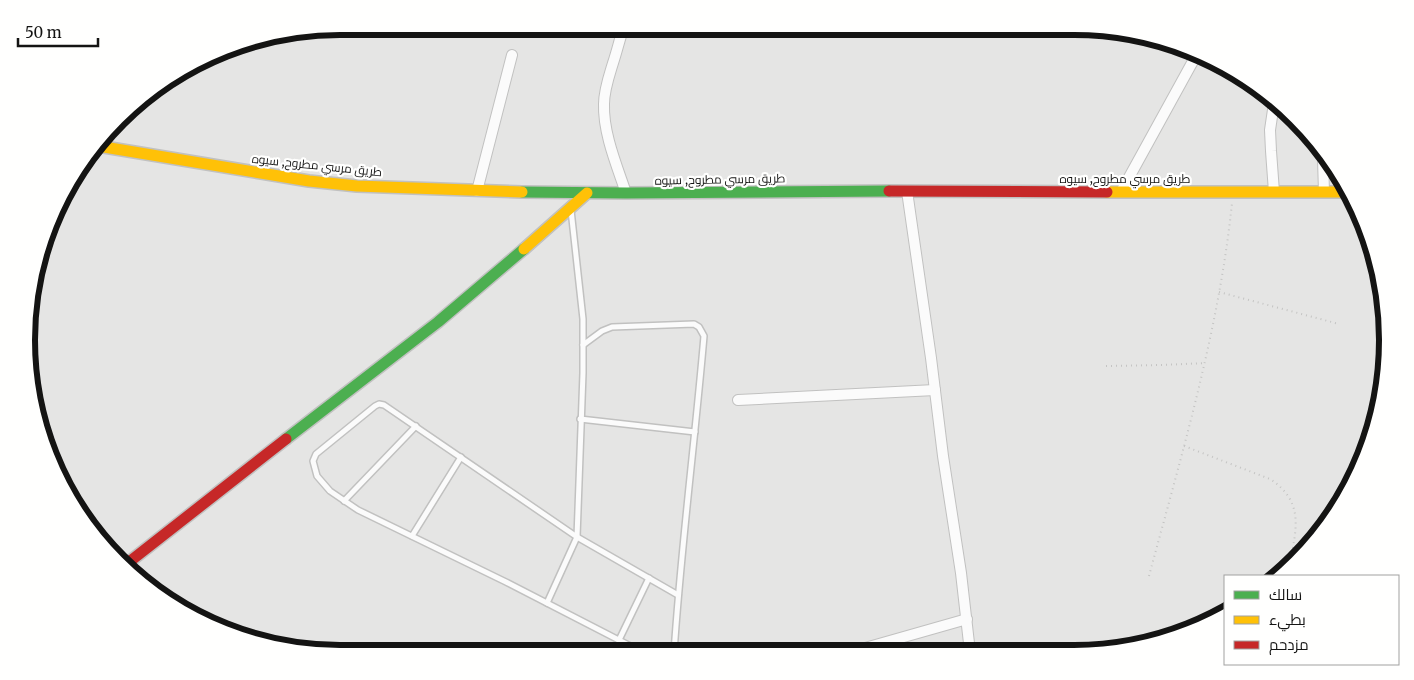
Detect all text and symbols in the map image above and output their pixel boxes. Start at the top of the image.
scale bar [18,15,98,47]
text: 50 m [25,23,62,42]
street label: طريق مرسي مطروح, سيوه [251,151,383,182]
street label: طريق مرسي مطروح, سيوه [654,170,786,191]
street label: طريق مرسي مطروح, سيوه [1060,171,1191,189]
legend [1224,575,1399,665]
text: سالك [1269,585,1302,604]
text: بطيء [1269,610,1306,632]
text: مزدحم [1269,635,1309,655]

